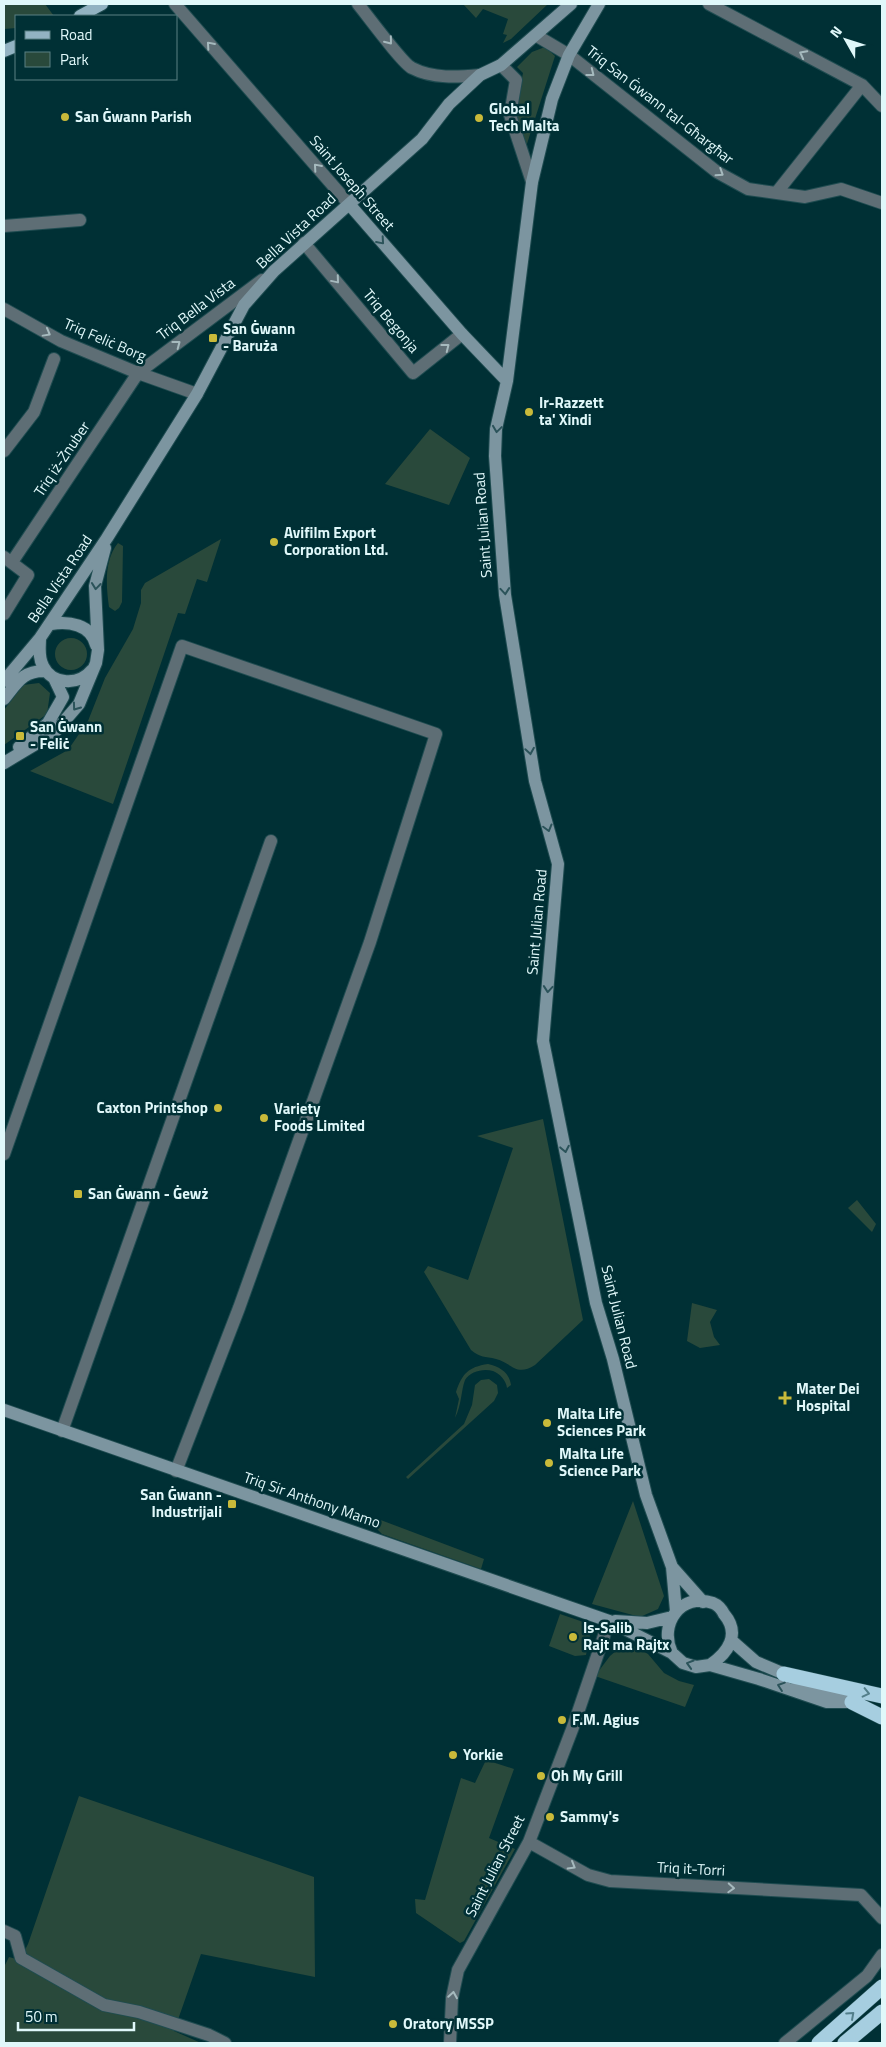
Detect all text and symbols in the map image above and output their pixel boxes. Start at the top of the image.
legend [15,15,178,80]
north arrow [821,15,871,65]
text: N [824,21,847,42]
text: Road [60,23,92,46]
one-way arrow [383,36,392,45]
street label: Triq San Ġwann tal-Għargħar [582,40,739,170]
one-way arrow [207,41,216,50]
text: Park [60,48,89,71]
one-way arrow [800,50,809,60]
one-way arrow [586,67,595,76]
place label: Global Tech Malta [489,97,560,137]
place label: San Ġwann Parish [75,105,192,128]
marker: San Ġwann Parish [59,111,71,123]
marker: Global Tech Malta [473,112,485,124]
street label: Saint Joseph Street [304,130,401,236]
one-way arrow [314,164,323,173]
one-way arrow [714,166,723,176]
street label: Bella Vista Road [250,187,341,274]
one-way arrow [375,235,384,244]
street label: Triq Bella Vista [152,271,240,346]
one-way arrow [330,275,339,284]
street label: Triq Begonja [358,284,425,358]
street label: Triq Feliċ Borg [60,312,150,367]
place label: San Ġwann - Baruża [223,317,295,357]
one-way arrow [41,326,50,336]
marker: San Ġwann - Baruża [207,332,219,344]
one-way arrow [171,341,180,349]
one-way arrow [440,344,449,352]
place label: Ir-Razzett ta' Xindi [539,391,604,431]
marker: Ir-Razzett ta' Xindi [523,406,535,418]
street label: Triq iż-Żnuber [28,416,95,501]
one-way arrow [492,425,503,433]
street label: Saint Julian Road [467,471,498,579]
place label: Avifilm Export Corporation Ltd. [284,521,388,561]
street label: Bella Vista Road [22,530,98,627]
marker: Avifilm Export Corporation Ltd. [268,536,280,548]
one-way arrow [91,582,102,590]
one-way arrow [499,587,510,595]
one-way arrow [73,701,81,710]
place label: San Ġwann - Feliċ [30,715,102,755]
marker: San Ġwann - Feliċ [14,730,26,742]
one-way arrow [525,747,535,756]
one-way arrow [543,823,553,832]
street label: Saint Julian Road [520,868,553,976]
one-way arrow [542,985,553,993]
place label: Caxton Printshop [96,1096,208,1119]
place label: Variety Foods Limited [274,1097,365,1137]
marker: Caxton Printshop [212,1102,224,1114]
marker: Variety Foods Limited [258,1112,270,1124]
one-way arrow [559,1145,570,1153]
place label: San Ġwann - Ġewż [88,1182,208,1205]
marker: San Ġwann - Ġewż [72,1188,84,1200]
street label: Saint Julian Road [596,1263,643,1371]
place label: Mater Dei Hospital [796,1377,860,1417]
marker: Mater Dei Hospital [778,1391,792,1405]
place label: Malta Life Sciences Park [557,1402,646,1442]
marker: Malta Life Sciences Park [541,1417,553,1429]
place label: Malta Life Science Park [559,1442,641,1482]
marker: Malta Life Science Park [543,1457,555,1469]
street label: Triq Sir Anthony Mamo [241,1465,384,1534]
place label: San Ġwann - Industrijali [140,1483,222,1523]
marker: San Ġwann - Industrijali [226,1498,238,1510]
place label: Is-Salib Rajt ma Rajtx [583,1616,669,1656]
marker: Is-Salib Rajt ma Rajtx [567,1631,579,1643]
one-way arrow [686,1660,694,1670]
one-way arrow [777,1682,786,1692]
one-way arrow [862,1687,871,1698]
place label: F.M. Agius [572,1708,639,1731]
marker: F.M. Agius [556,1714,568,1726]
place label: Yorkie [463,1743,503,1766]
marker: Yorkie [447,1749,459,1761]
place label: Oh My Grill [551,1764,623,1787]
marker: Oh My Grill [535,1770,547,1782]
place label: Sammy's [560,1805,619,1828]
street label: Saint Julian Street [459,1810,531,1921]
marker: Sammy's [544,1811,556,1823]
street label: Triq it-Torri [656,1855,726,1882]
one-way arrow [566,1859,575,1869]
one-way arrow [727,1882,735,1893]
one-way arrow [447,1990,458,1998]
scale bar [18,2000,134,2032]
text: 50 m [25,2005,58,2028]
place label: Oratory MSSP [403,2012,494,2035]
one-way arrow [845,2012,854,2021]
marker: Oratory MSSP [387,2018,399,2030]

